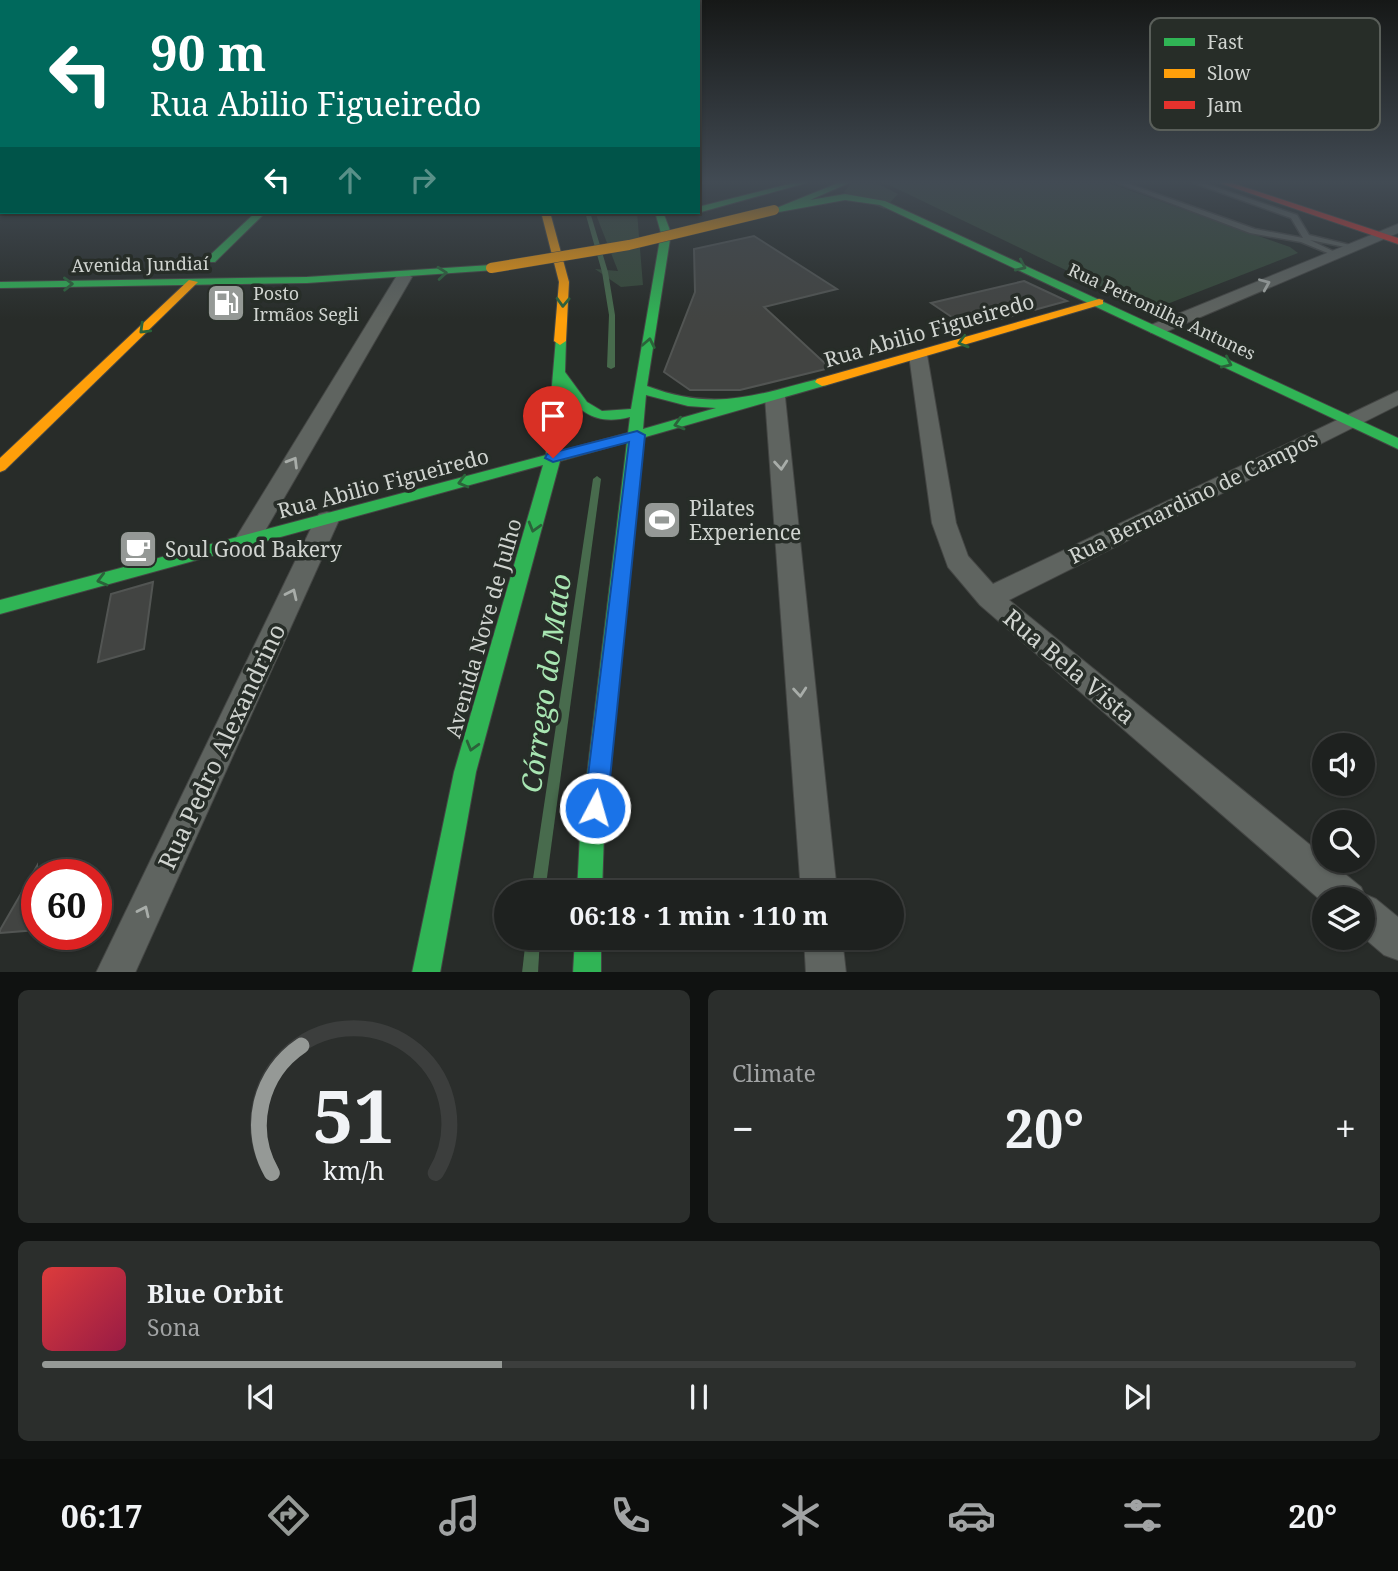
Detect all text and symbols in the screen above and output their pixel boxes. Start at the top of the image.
legend [1150,18,1380,130]
text: 90 m [150,19,266,85]
icon: left [35,28,126,119]
text: Fast [1207,29,1244,55]
text: Slow [1207,60,1251,86]
text: Rua Abilio Figueiredo [150,82,481,125]
text: Jam [1206,92,1242,118]
icon: left [258,161,296,199]
icon: ahead [331,161,369,199]
icon: right [404,161,442,199]
street label: Avenida Jundiaí [71,251,209,277]
street label: Rua Petronilha Antunes [1064,257,1260,365]
one-way arrow [1014,258,1026,272]
one-way arrow [437,266,448,281]
one-way arrow [63,276,74,292]
one-way arrow [1258,278,1270,292]
place label: Posto Irmãos Segli [253,281,359,326]
fuel station icon: Posto Irmãos Segli [205,282,247,324]
street label: Rua Abilio Figueiredo [821,287,1037,373]
one-way arrow [556,297,571,308]
one-way arrow [139,321,152,334]
one-way arrow [957,334,969,349]
one-way arrow [641,337,656,349]
one-way arrow [1220,354,1232,368]
pin [523,386,583,458]
icon: arrive [534,397,572,435]
one-way arrow [673,415,685,430]
street label: Rua Bernardino de Campos [1064,424,1322,570]
street label: Rua Abilio Figueiredo [274,441,492,525]
one-way arrow [285,457,298,470]
one-way arrow [773,460,788,471]
one-way arrow [458,474,470,489]
place label: Pilates Experience [689,494,801,546]
sports icon: Pilates Experience [641,499,683,541]
street label: Avenida Nove de Julho [438,515,528,741]
one-way arrow [527,520,542,532]
cafe icon: Soul Good Bakery [117,528,159,570]
place label: Soul Good Bakery [165,535,342,563]
water label: Córrego do Mato [511,571,579,795]
one-way arrow [96,572,108,586]
one-way arrow [284,589,298,601]
street label: Rua Bela Vista [997,601,1143,731]
street label: Rua Pedro Alexandrino [150,618,292,874]
one-way arrow [792,686,807,697]
map controls [1312,733,1375,950]
button: sound [1312,733,1375,796]
one-way arrow [466,739,481,751]
position arrow [558,771,632,845]
button: search [1312,810,1375,873]
speed limit sign: 60 [21,859,112,950]
button: layers [1312,887,1375,950]
text: 06:18 · 1 min · 110 m [569,897,829,933]
one-way arrow [136,906,150,918]
text: Climate [732,1057,816,1089]
text: 51 [313,1065,395,1164]
text: 20° [1005,1092,1084,1163]
text: − [732,1102,754,1154]
text: + [1335,1102,1356,1154]
text: km/h [323,1152,385,1186]
text: Blue Orbit [147,1275,283,1311]
text: Sona [147,1311,201,1343]
icon: previous [242,1378,280,1416]
icon: pause [680,1378,718,1416]
icon: next [1118,1378,1156,1416]
icon: directions [264,1491,313,1540]
icon: music [435,1491,484,1540]
icon: phone [606,1491,655,1540]
icon: climate [776,1491,825,1540]
icon: car [947,1491,996,1540]
icon: filters [1118,1491,1167,1540]
text: 06:17 [61,1494,143,1537]
text: 20° [1288,1494,1337,1537]

